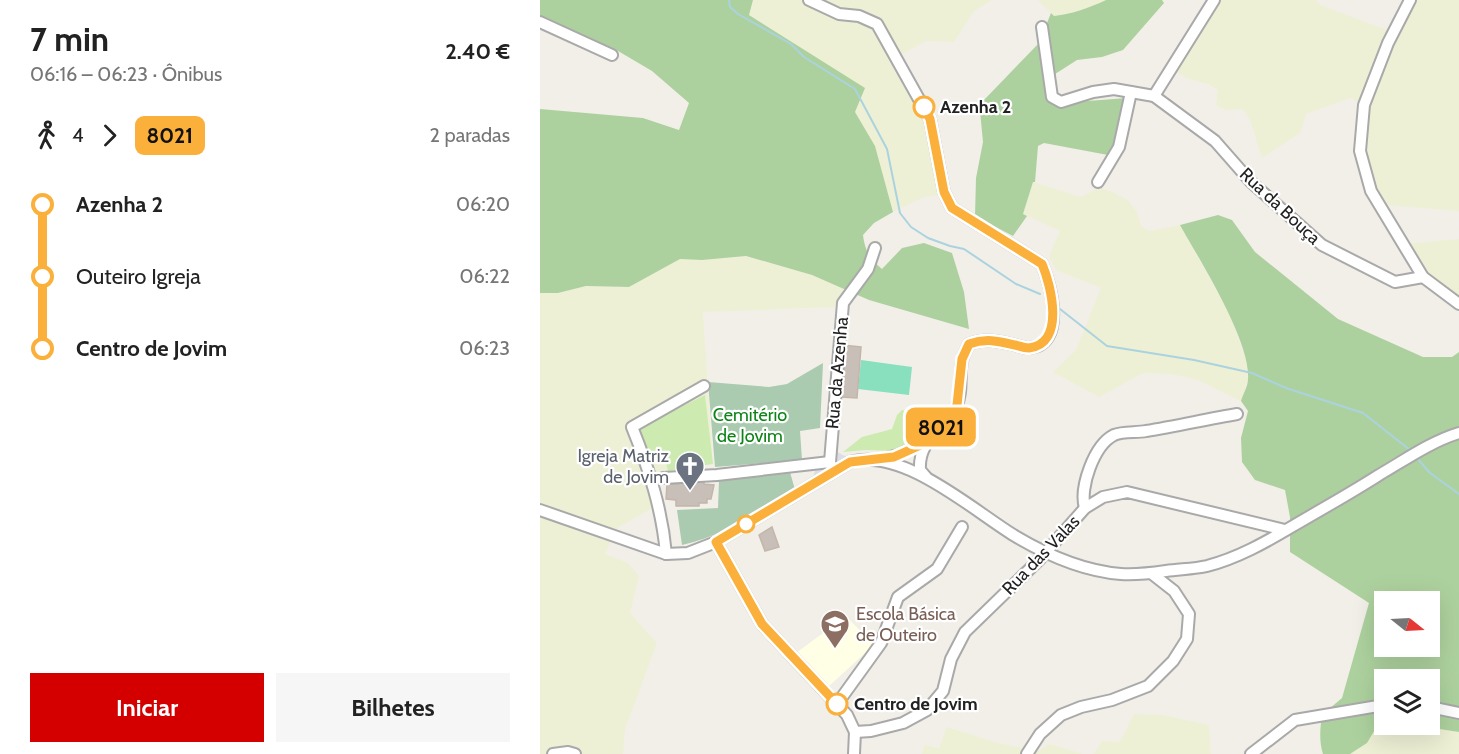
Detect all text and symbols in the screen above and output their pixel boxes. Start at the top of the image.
text: 7 min [30,19,109,59]
text: 2.40 € [445,38,510,65]
text: 06:16 – 06:23 · Ônibus [30,62,222,86]
marker: Azenha 2 [913,96,935,118]
place label: Azenha 2 [940,96,1011,118]
icon: walk [30,119,63,152]
icon: forward [93,119,126,152]
text: 4 [72,123,84,147]
text: 8021 [147,123,193,148]
text: 2 paradas [430,123,510,147]
street label: Rua da Bouça [1235,163,1325,249]
text: Azenha 2 [76,191,163,218]
text: 06:20 [456,192,510,216]
text: Outeiro Igreja [76,263,201,290]
text: 06:22 [460,264,510,288]
street label: Rua da Azenha [821,316,853,430]
text: Centro de Jovim [76,335,227,362]
text: 06:23 [459,336,510,360]
park label: Cemitério de Jovim [713,404,787,447]
line badge: 8021 [899,408,983,446]
text: 8021 [918,415,964,440]
place label: Igreja Matriz de Jovim [578,445,670,488]
church icon: Igreja Matriz de Jovim [674,450,706,492]
street label: Rua das Valas [998,511,1084,599]
unlabelled marker [737,515,755,533]
north arrow [1374,591,1440,657]
map controls [1374,591,1440,735]
place label: Escola Básica de Outeiro [856,603,956,646]
school or university icon: Escola Básica de Outeiro [819,608,851,650]
button: layers [1374,669,1440,735]
button: Iniciar [30,673,264,742]
button: Bilhetes [276,673,510,742]
marker: Centro de Jovim [826,693,848,715]
place label: Centro de Jovim [854,693,978,715]

